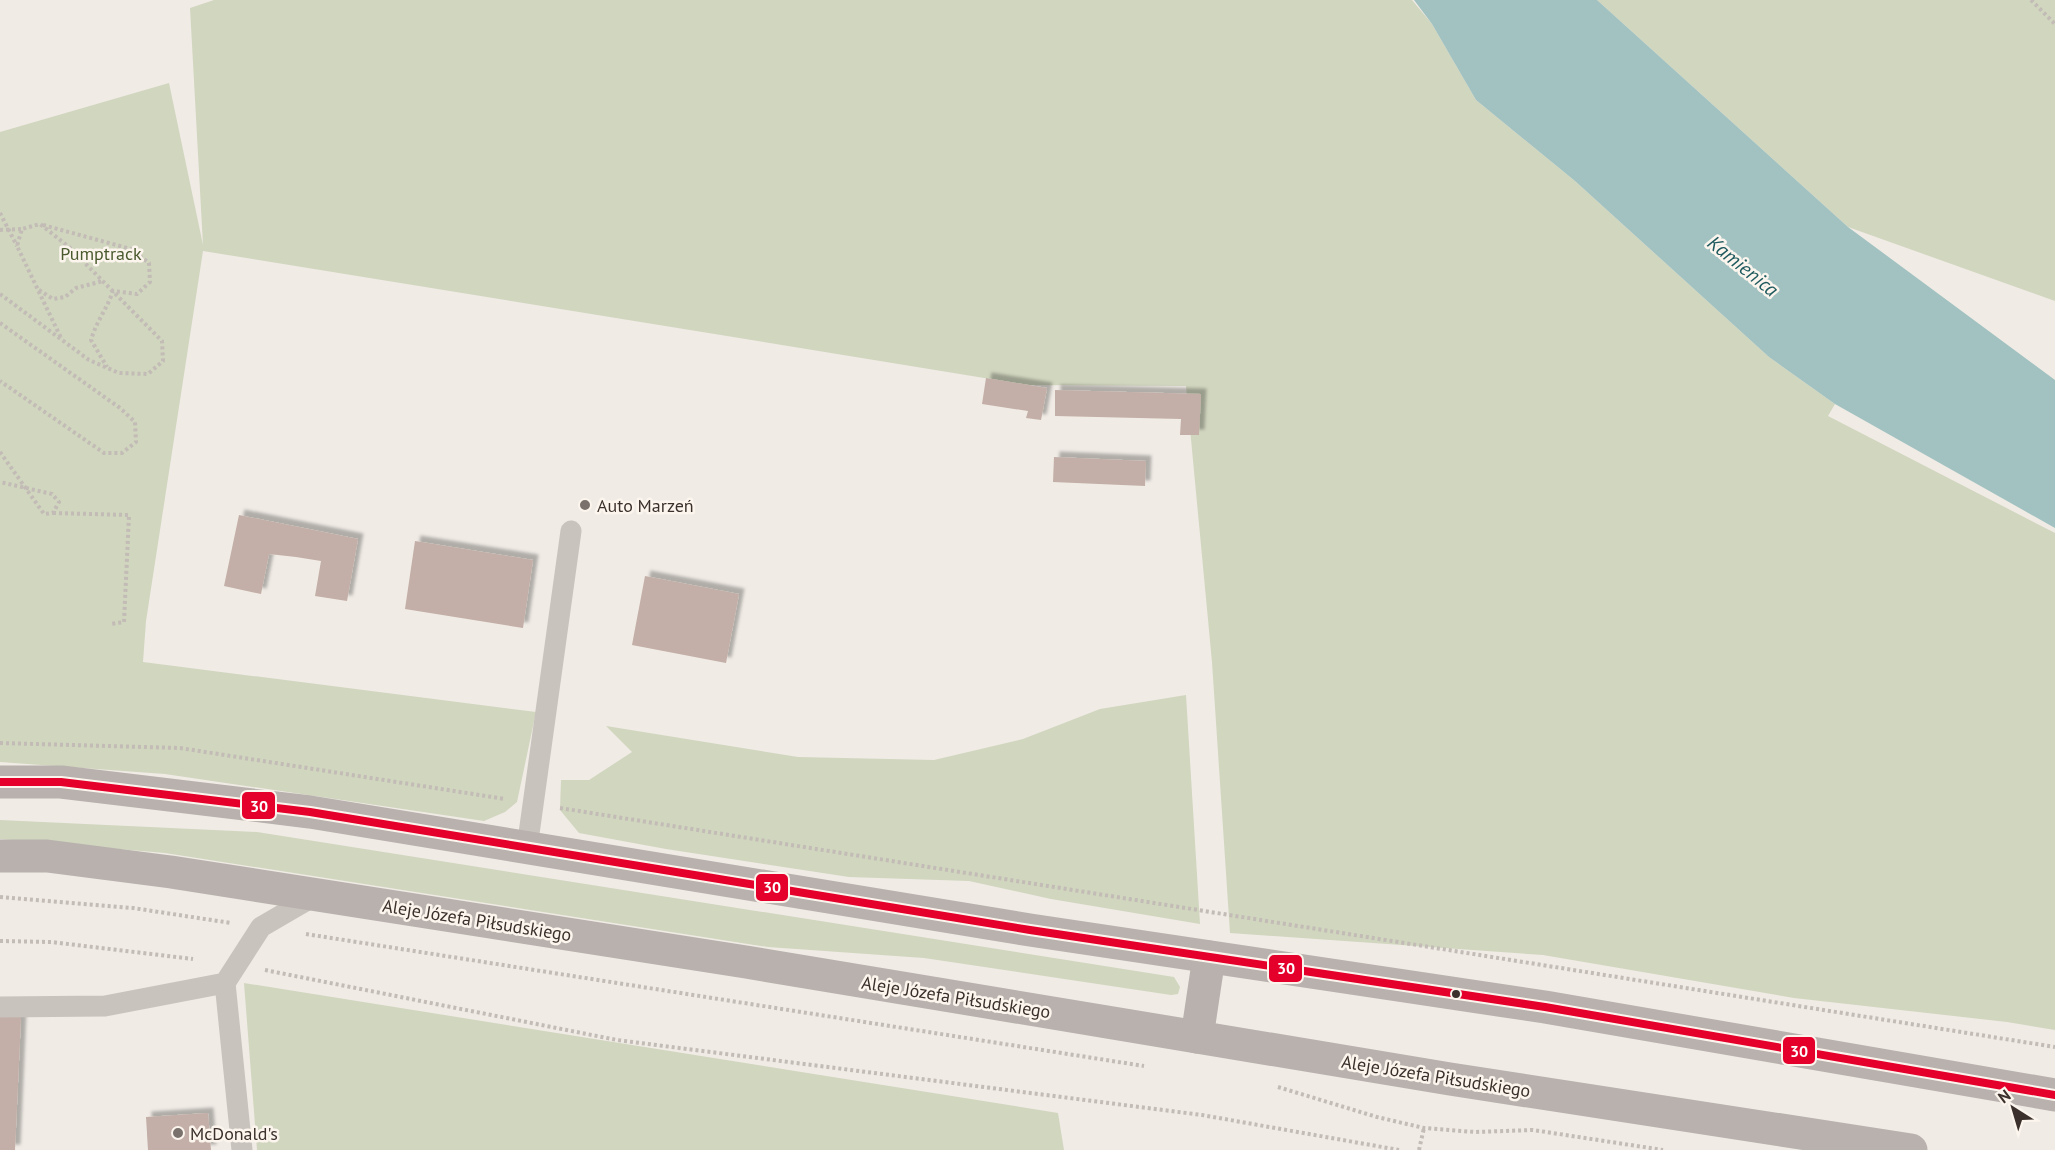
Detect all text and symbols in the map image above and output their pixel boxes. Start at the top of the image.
water label: Kamienica [1702,230,1784,303]
park label: Pumptrack [60,242,142,265]
place label: Auto Marzeń [597,494,694,517]
marker: Auto Marzeń [578,498,592,512]
line badge: 30 [241,791,276,820]
text: 30 [250,796,268,816]
line badge: 30 [755,873,789,902]
text: 30 [763,877,781,897]
street label: Aleje Józefa Piłsudskiego [381,894,573,946]
line badge: 30 [1268,954,1303,983]
text: 30 [1277,958,1295,978]
street label: Aleje Józefa Piłsudskiego [860,971,1052,1023]
unlabelled marker [1450,988,1462,1000]
line badge: 30 [1782,1036,1816,1065]
text: 30 [1790,1041,1808,1061]
street label: Aleje Józefa Piłsudskiego [1340,1050,1532,1102]
north arrow [1983,1078,2043,1138]
text: N [1994,1085,2014,1107]
place label: McDonald's [190,1122,278,1145]
marker: McDonald's [171,1126,185,1140]

